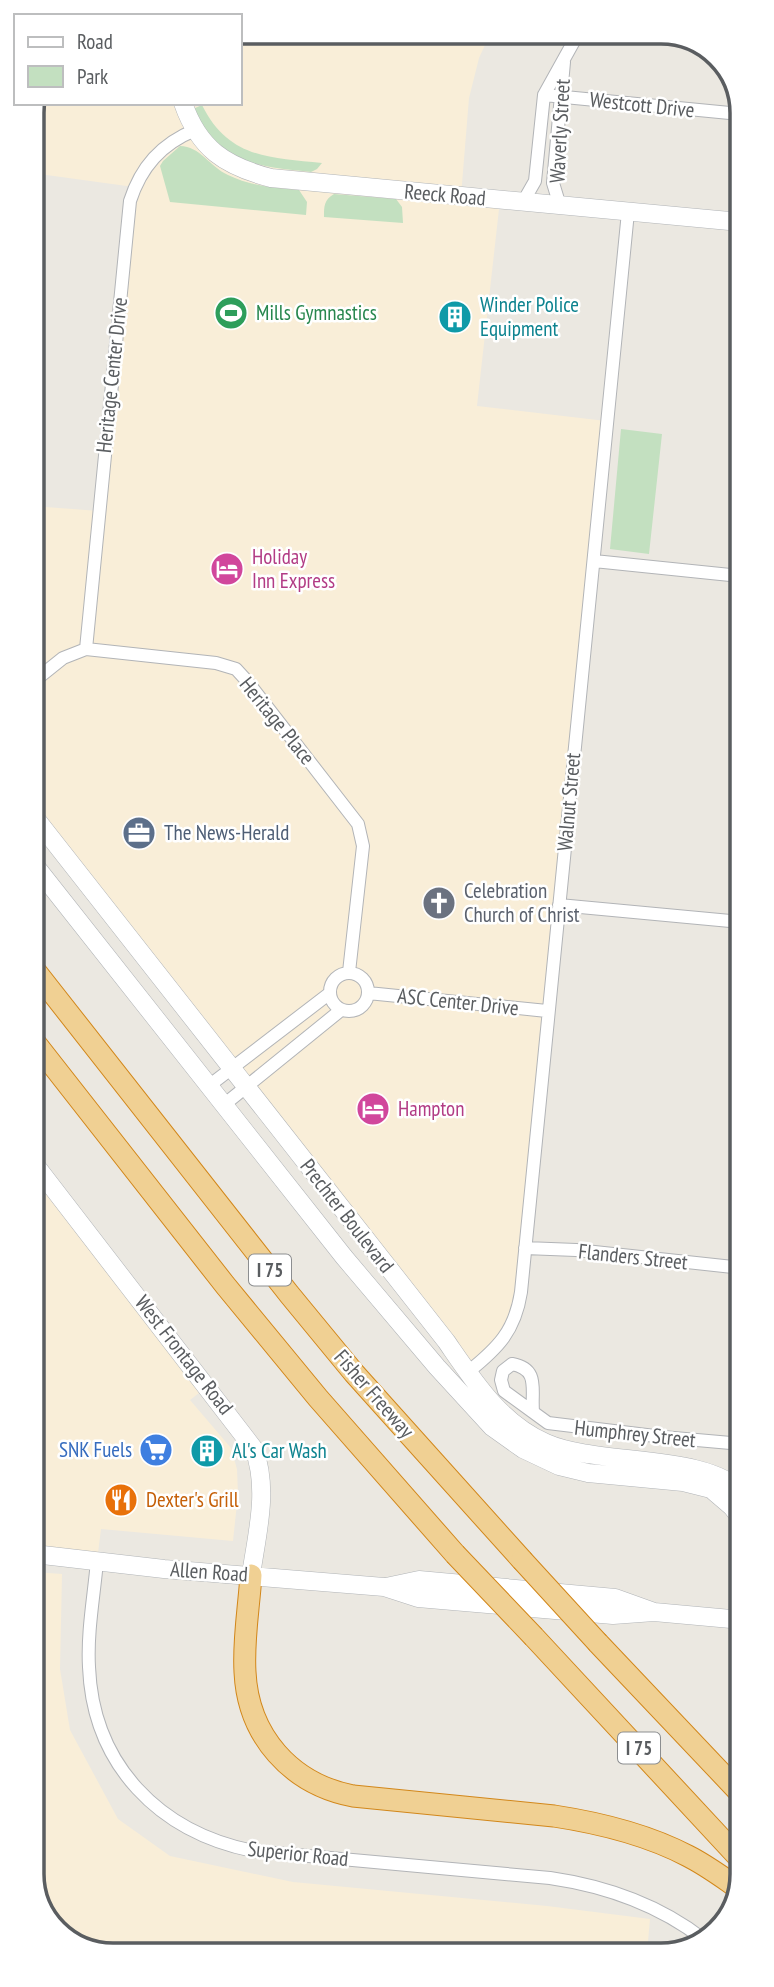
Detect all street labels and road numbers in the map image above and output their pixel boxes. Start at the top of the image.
street label: Waverly Street [543,78,576,184]
street label: Westcott Drive [588,86,696,123]
street label: Reeck Road [403,177,487,212]
street label: Heritage Center Drive [90,296,133,454]
street label: Heritage Place [234,671,321,770]
street label: Walnut Street [551,751,586,852]
street label: ASC Center Drive [396,982,520,1021]
street label: Prechter Boulevard [295,1153,400,1278]
street label: Flanders Street [577,1237,689,1276]
road number: I 75 [249,1254,291,1286]
street label: West Frontage Road [129,1290,239,1420]
street label: Fisher Freeway [329,1344,420,1444]
street label: Humphrey Street [573,1414,697,1453]
street label: Allen Road [169,1555,249,1588]
road number: I 75 [618,1732,660,1764]
street label: Superior Road [246,1835,350,1872]

